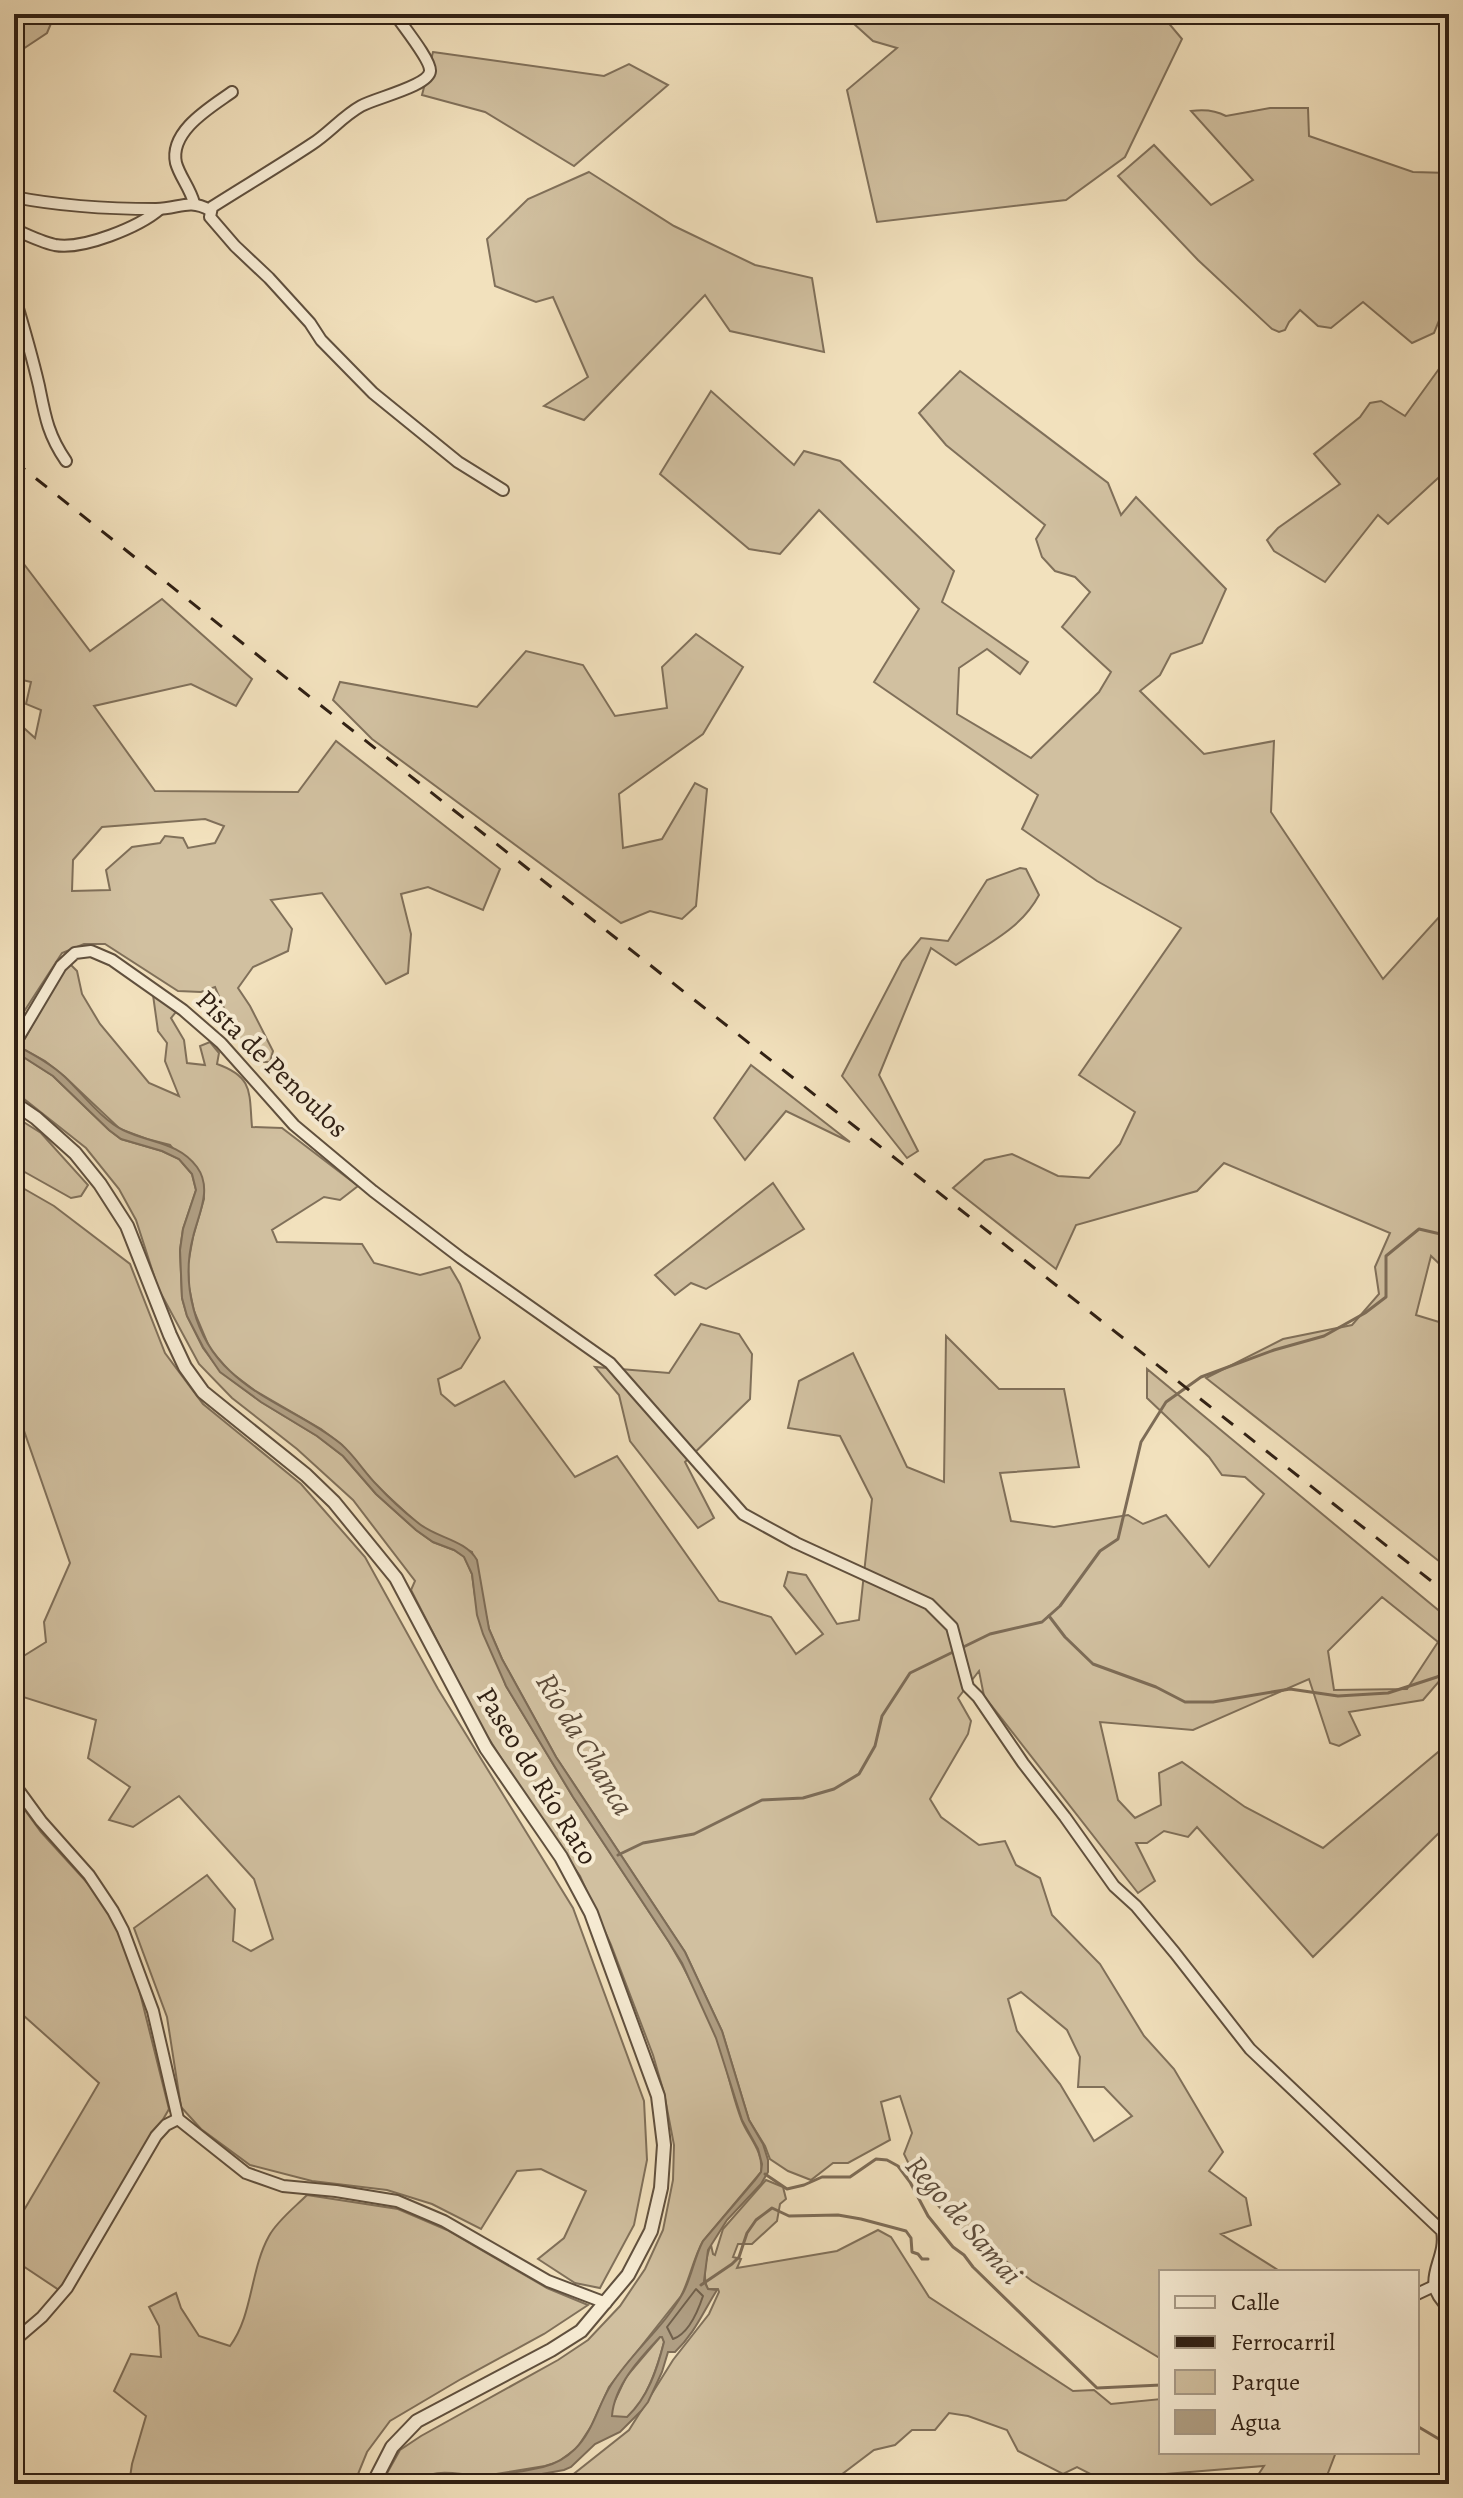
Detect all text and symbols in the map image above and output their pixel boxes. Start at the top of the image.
street label: Pista de Penoulos [187,981,357,1147]
water label: Río da Chanca [527,1665,644,1823]
street label: Paseo do Río Rato [467,1680,607,1872]
water label: Rego de Samai [897,2147,1032,2293]
legend [1159,2270,1419,2454]
text: Calle [1231,2286,1280,2318]
text: Ferrocarril [1231,2326,1335,2358]
text: Parque [1231,2366,1300,2398]
text: Agua [1230,2406,1282,2438]

